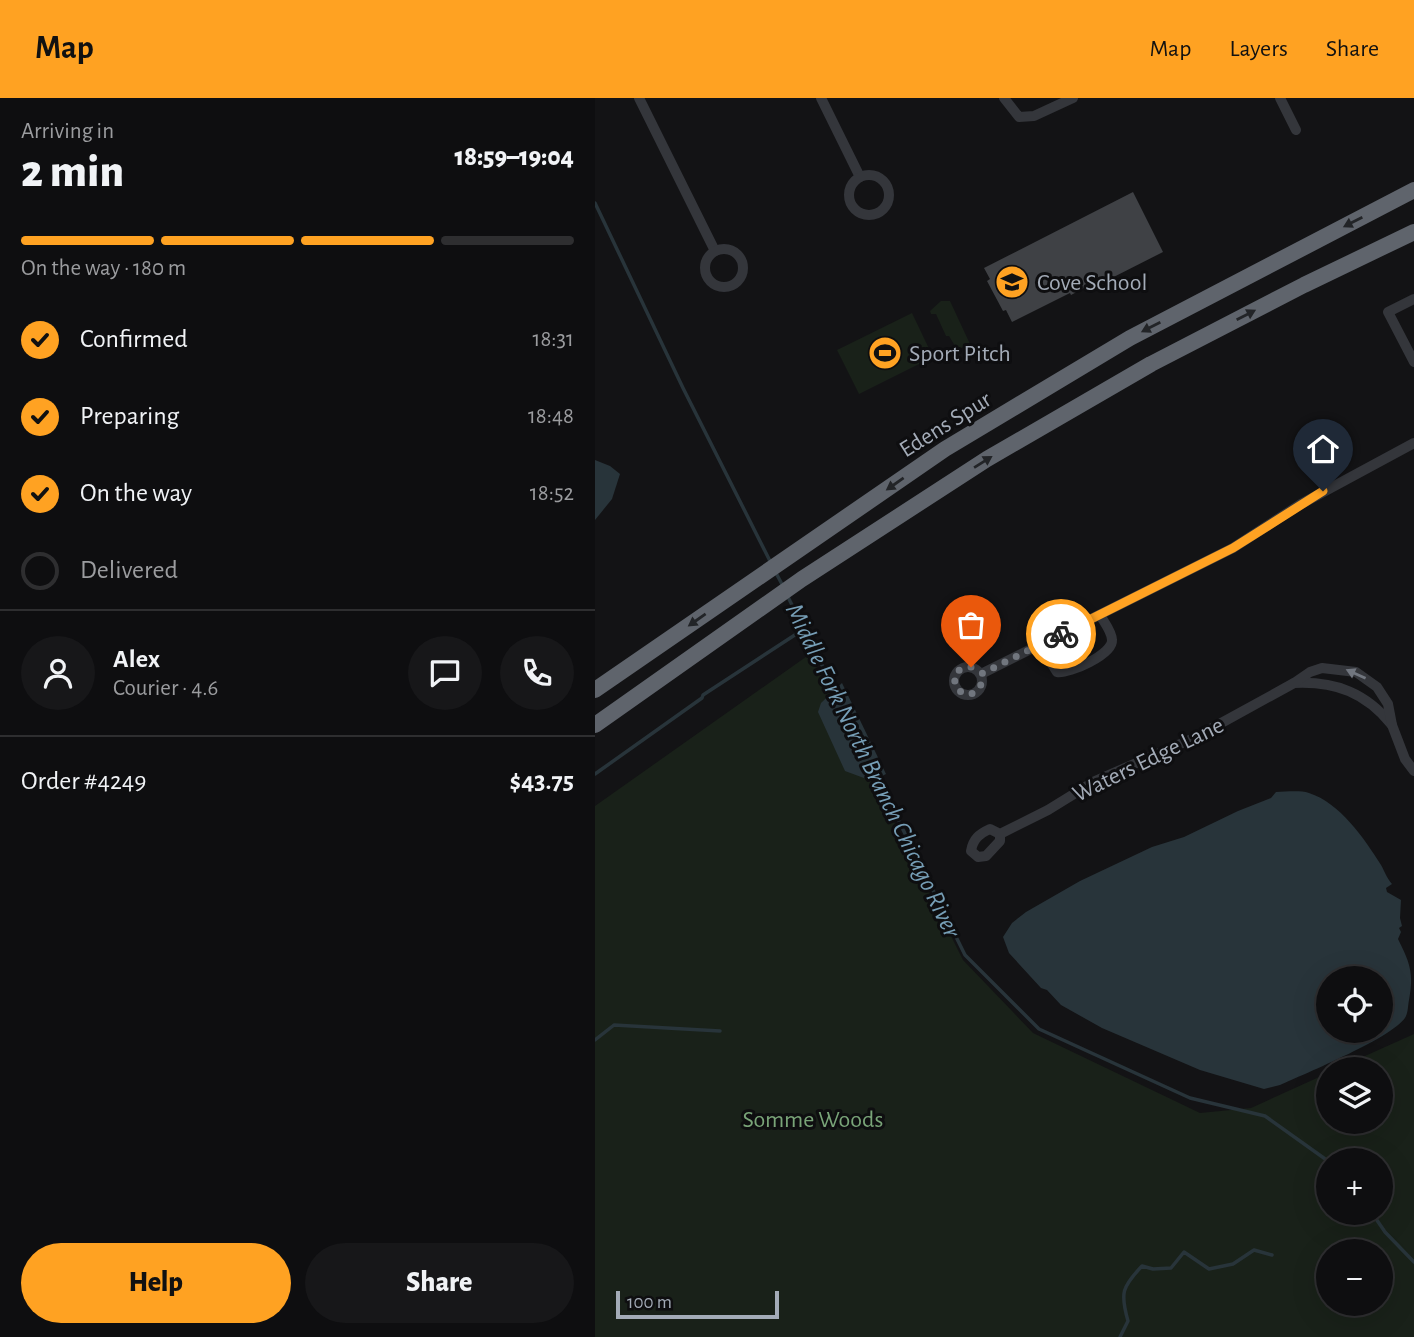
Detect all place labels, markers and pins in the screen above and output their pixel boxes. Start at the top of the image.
school or university icon: Cove School [993,263,1031,301]
place label: Cove School [1037,271,1147,295]
sports icon: Sport Pitch [866,334,904,372]
place label: Sport Pitch [909,342,1011,366]
pin [1293,419,1353,491]
pin [941,595,1001,667]

